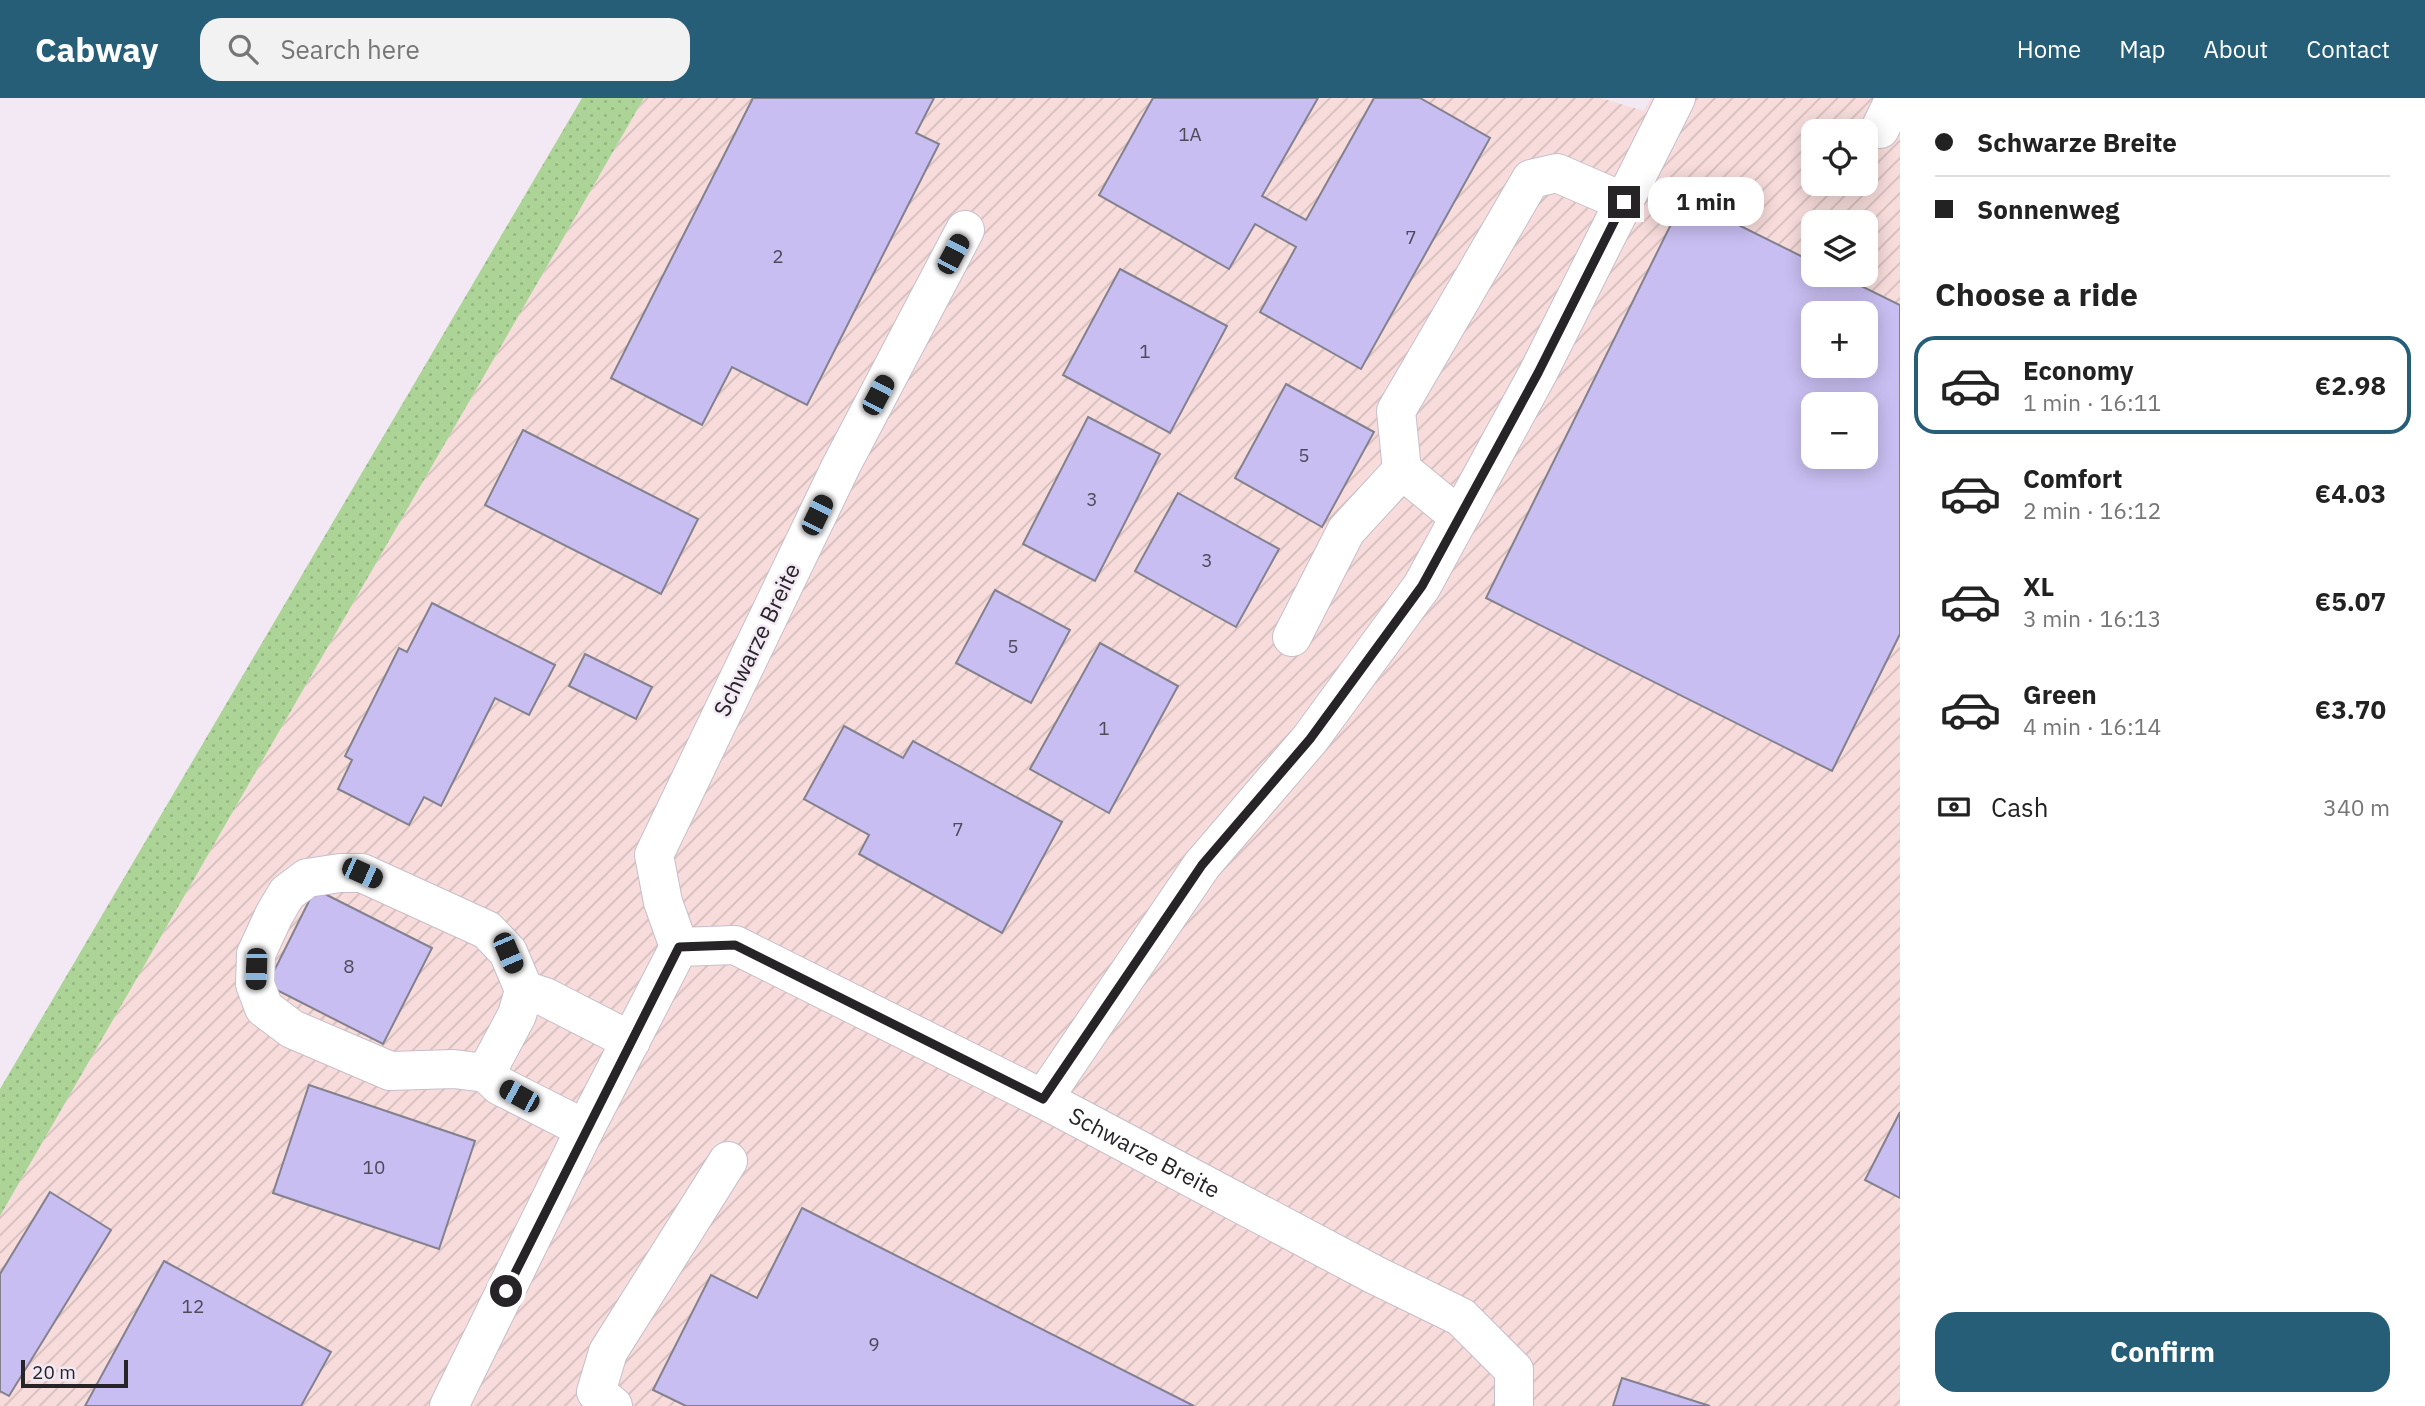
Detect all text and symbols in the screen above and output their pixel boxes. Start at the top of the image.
search box [200,18,690,81]
text: Cabway [35,28,158,71]
icon: search [224,30,262,68]
text: Search here [280,32,420,66]
text: Home [2017,33,2081,65]
text: Map [2119,33,2165,65]
text: About [2203,33,2268,65]
text: Contact [2306,33,2390,65]
map controls [1801,119,1878,469]
button: locate [1801,119,1878,196]
house number: 1A [1178,122,1202,146]
text: Schwarze Breite [1977,125,2177,159]
callout: 1 min [1648,178,1764,226]
route end [1608,186,1640,218]
text: 1 min [1676,186,1736,216]
text: Sonnenweg [1977,192,2119,226]
button: layers [1801,210,1878,287]
house number: 7 [1405,225,1417,249]
car [934,231,973,277]
house number: 2 [772,244,784,268]
text: Choose a ride [1935,273,2138,315]
button: + [1801,301,1878,378]
house number: 1 [1139,339,1151,363]
text: Economy [2023,353,2134,387]
icon: car [1939,354,2002,417]
text: €2.98 [2315,368,2386,402]
car [859,372,898,418]
text: 1 min · 16:11 [2023,387,2161,417]
button: − [1801,392,1878,469]
house number: 5 [1298,443,1310,467]
text: Comfort [2023,461,2122,495]
icon: car [1939,462,2002,525]
text: €4.03 [2315,476,2386,510]
house number: 3 [1086,487,1098,511]
car [799,492,836,538]
text: 2 min · 16:12 [2023,495,2161,525]
house number: 3 [1201,548,1213,572]
street label: Schwarze Breite [706,558,806,721]
text: XL [2023,569,2054,603]
icon: car [1939,570,2002,633]
text: €5.07 [2315,584,2386,618]
text: 3 min · 16:13 [2023,603,2161,633]
house number: 5 [1007,634,1019,658]
text: Green [2023,677,2097,711]
icon: car [1939,678,2002,741]
text: €3.70 [2315,692,2386,726]
text: 4 min · 16:14 [2023,711,2161,741]
house number: 1 [1098,716,1110,740]
icon: cash [1935,788,1973,826]
text: Cash [1991,790,2048,824]
text: 340 m [2323,792,2390,822]
house number: 7 [952,817,964,841]
car [339,855,386,891]
car [491,930,526,976]
car [245,948,268,990]
house number: 8 [343,954,355,978]
car [496,1077,543,1115]
street label: Schwarze Breite [1064,1100,1226,1204]
house number: 10 [363,1155,385,1179]
route start [490,1275,522,1307]
house number: 12 [182,1294,204,1318]
button: Confirm [1935,1312,2390,1392]
house number: 9 [868,1332,880,1356]
scale bar [21,1357,128,1389]
text: 20 m [32,1360,76,1384]

